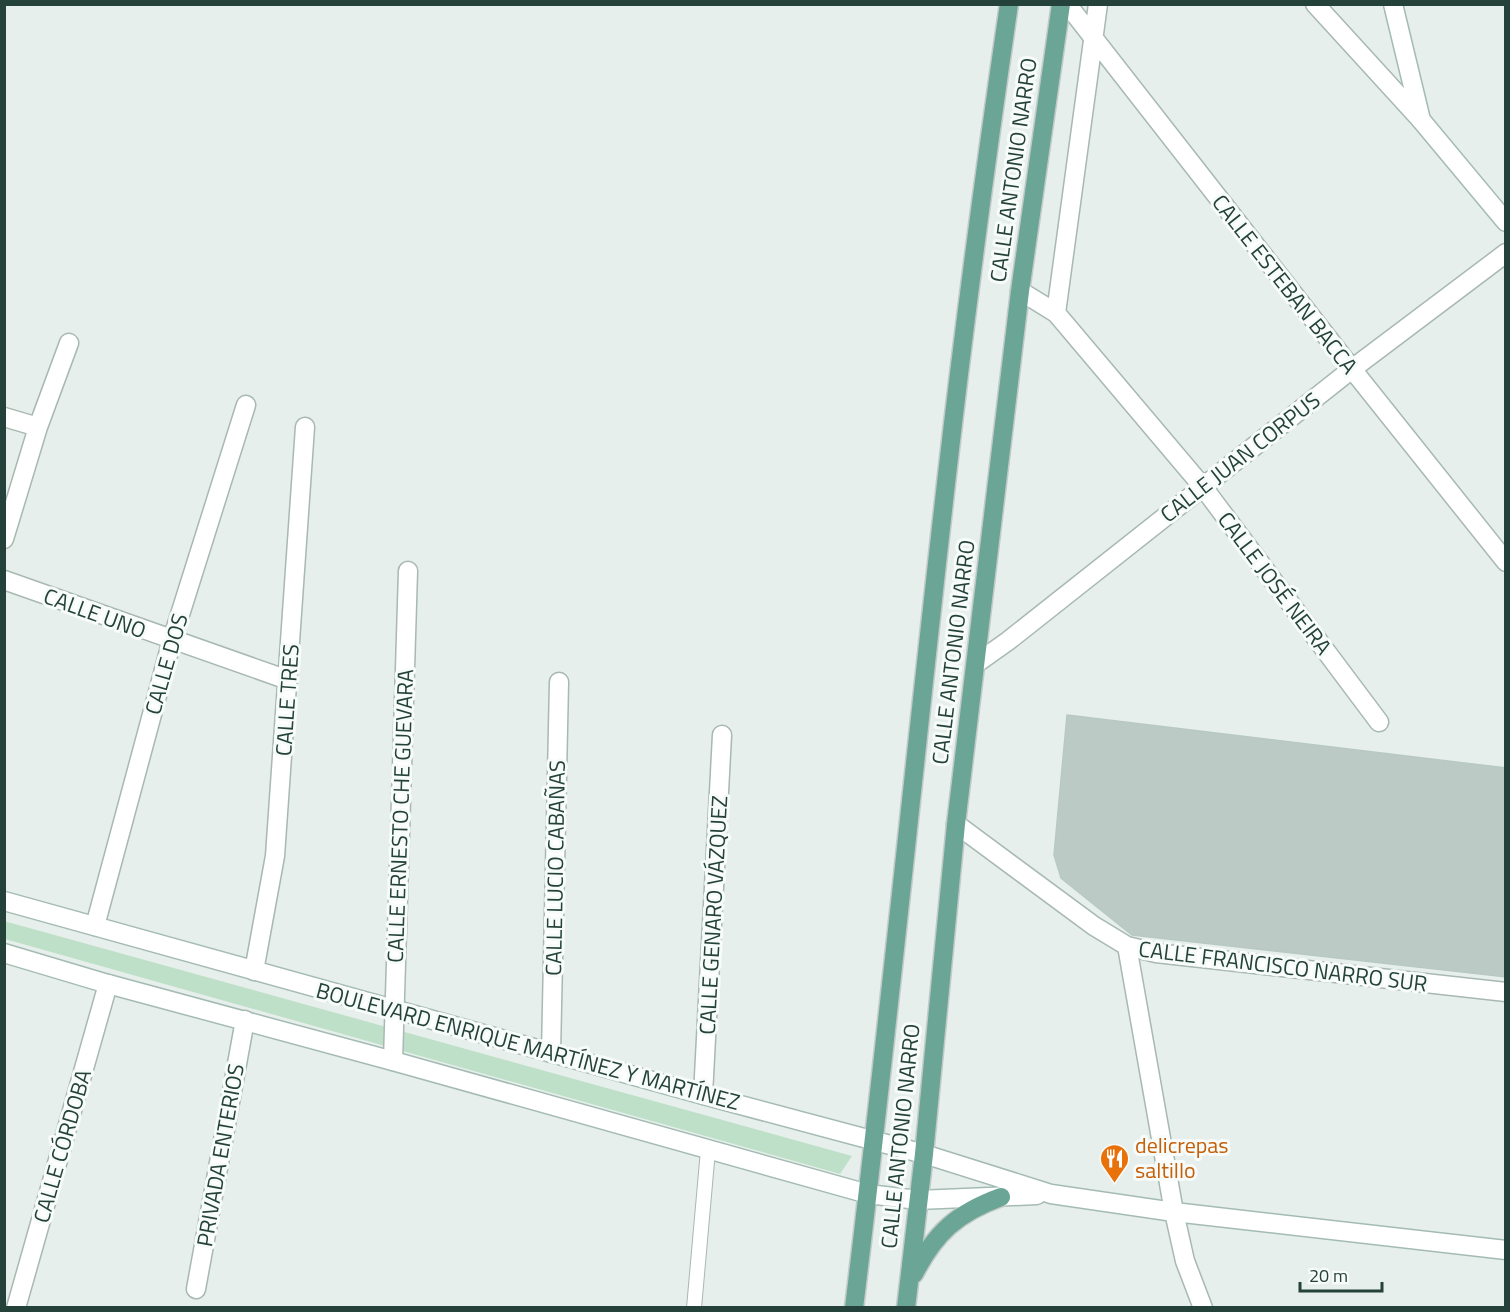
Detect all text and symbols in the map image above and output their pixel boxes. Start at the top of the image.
street label: CALLE ANTONIO NARRO [980,56,1046,284]
street label: CALLE ESTEBAN BACCA [1204,187,1366,381]
street label: CALLE JUAN CORPUS [1153,383,1327,531]
street label: CALLE JOSÉ NEIRA [1210,504,1340,662]
street label: CALLE ANTONIO NARRO [922,538,984,766]
street label: CALLE UNO [39,579,151,647]
street label: CALLE DOS [135,609,197,719]
street label: CALLE TRES [266,643,308,757]
street label: CALLE ERNESTO CHE GUEVARA [378,669,422,963]
street label: CALLE LUCIO CABAÑAS [536,760,574,976]
street label: CALLE GENARO VÁZQUEZ [690,795,736,1035]
street label: CALLE FRANCISCO NARRO SUR [1137,931,1429,1001]
street label: BOULEVARD ENRIQUE MARTÍNEZ Y MARTÍNEZ [312,973,744,1119]
street label: CALLE ANTONIO NARRO [871,1022,929,1250]
street label: PRIVADA ENTERIOS [187,1061,253,1249]
street label: CALLE CÓRDOBA [24,1065,100,1227]
place label: delicrepas saltillo [1135,1128,1229,1187]
restaurant icon: delicrepas saltillo [1098,1142,1130,1184]
scale bar [1300,1255,1382,1293]
text: 20 m [1309,1262,1348,1289]

